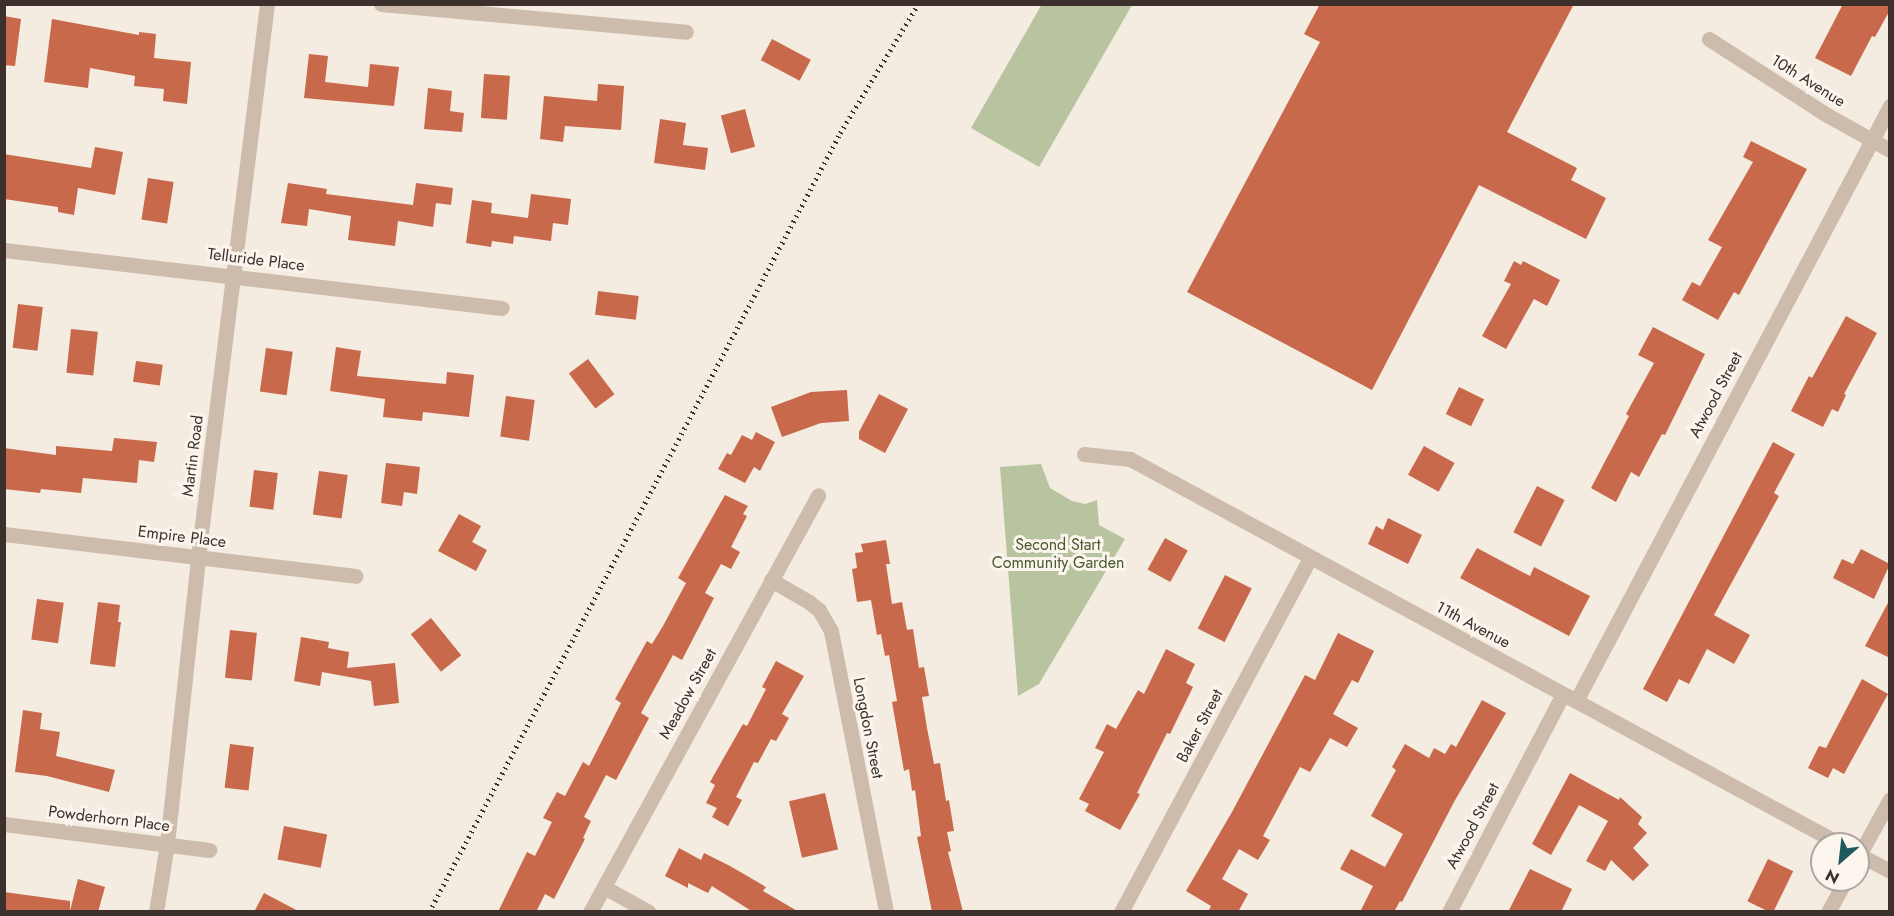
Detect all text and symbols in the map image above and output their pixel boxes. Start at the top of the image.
street label: 10th Avenue [1767,51,1849,111]
street label: Telluride Place [206,245,306,275]
street label: Atwood Street [1685,349,1747,441]
street label: Martin Road [178,414,208,498]
street label: Empire Place [137,522,227,552]
park label: Second Start Community Garden [992,535,1124,573]
street label: 11th Avenue [1433,597,1513,653]
street label: Meadow Street [655,645,721,743]
street label: Longdon Street [849,676,887,780]
street label: Baker Street [1173,686,1227,766]
street label: Atwood Street [1442,780,1504,872]
street label: Powderhorn Place [47,802,171,836]
north arrow [1810,832,1870,892]
text: N [1821,863,1843,890]

